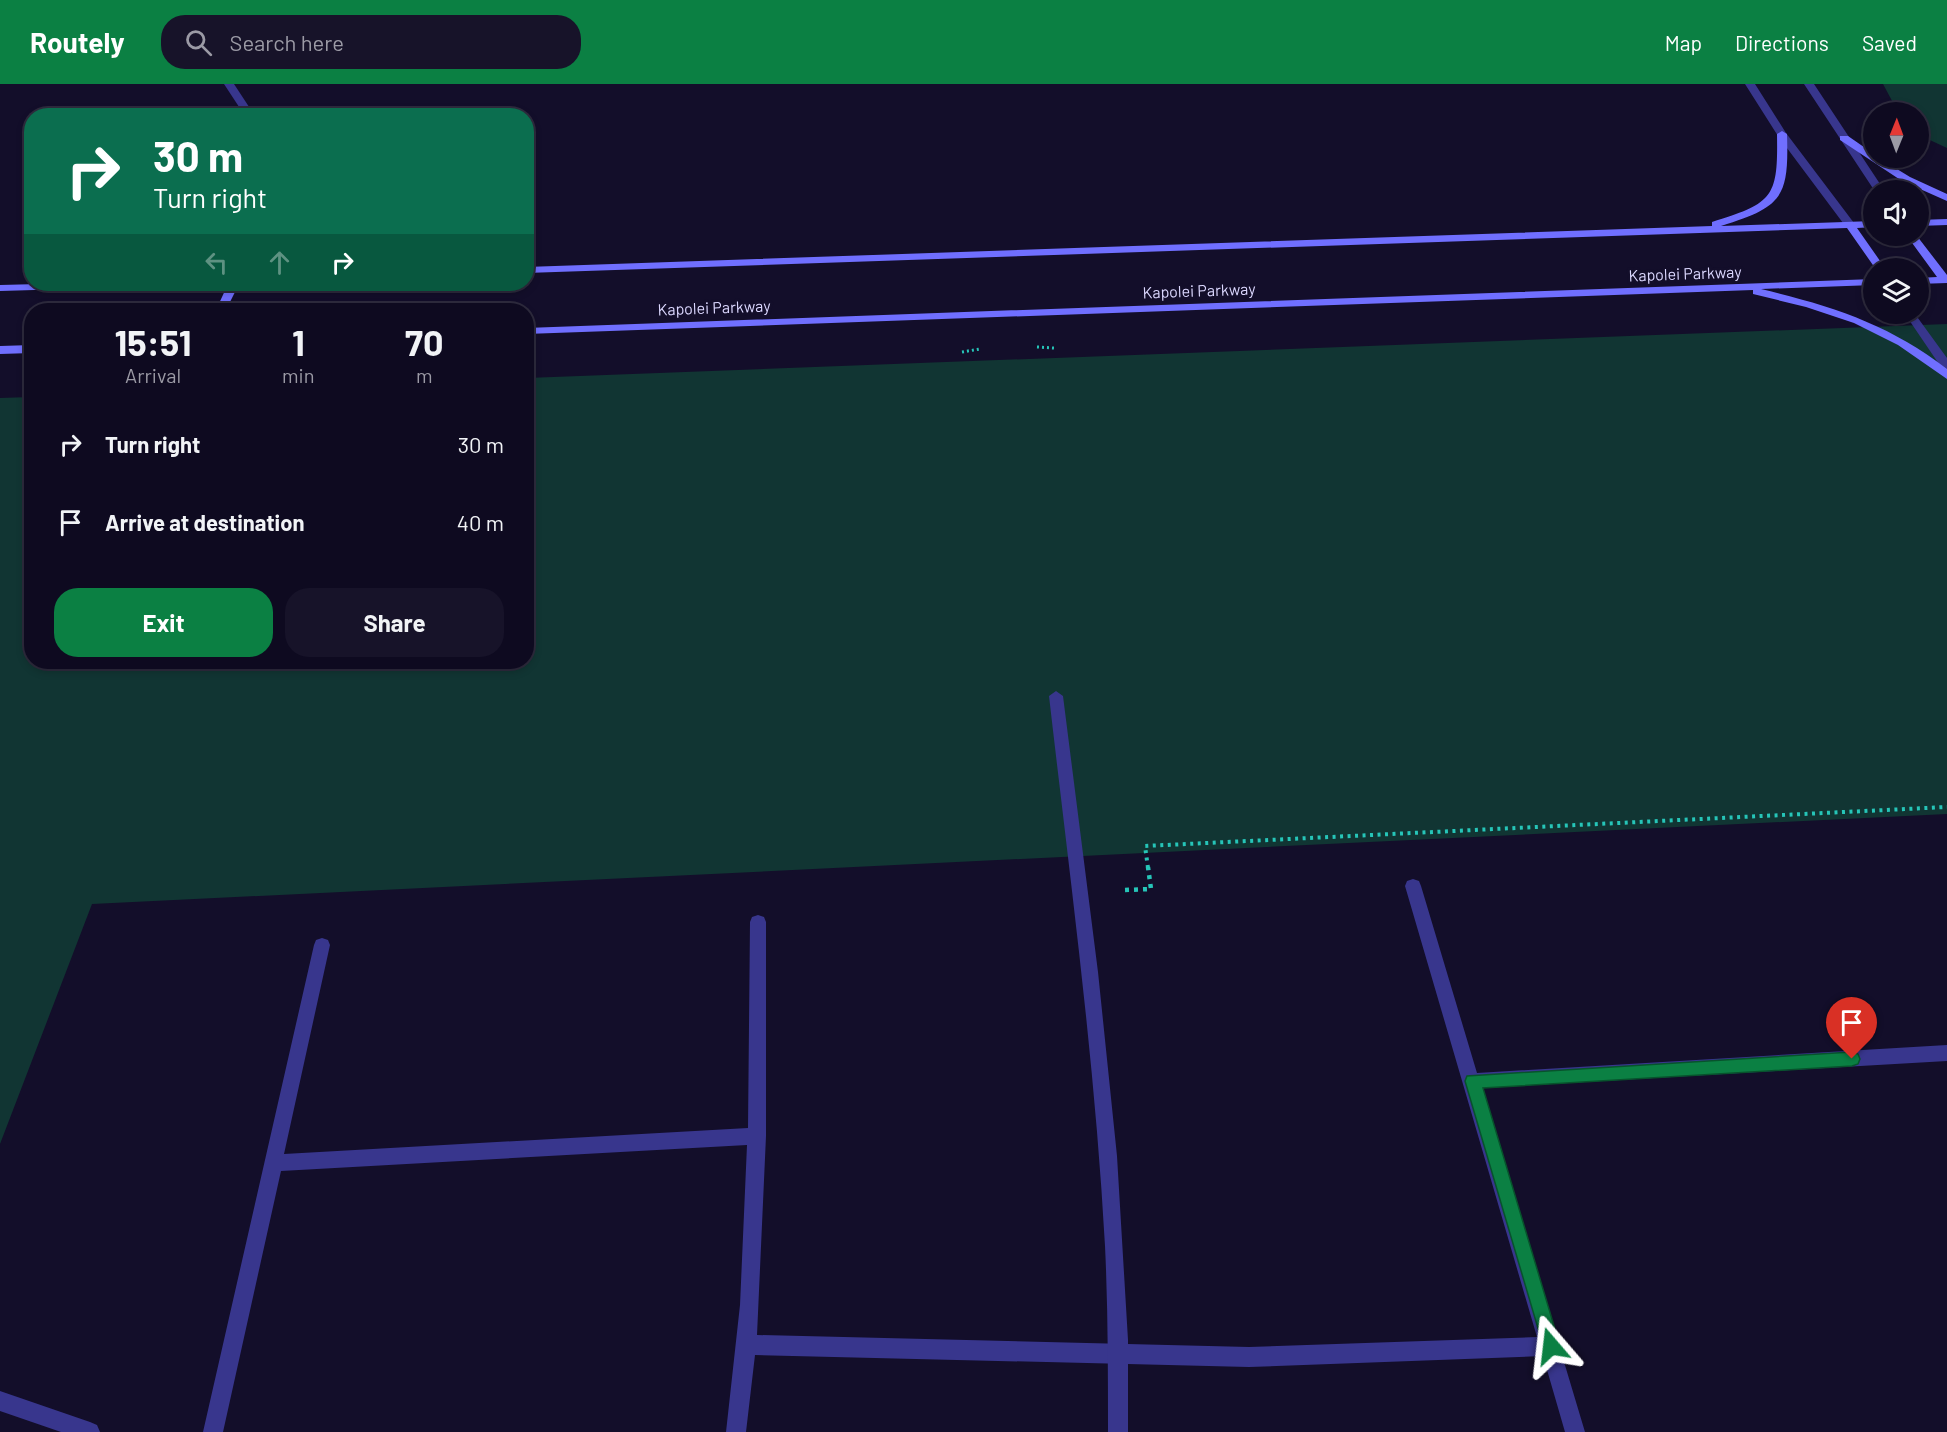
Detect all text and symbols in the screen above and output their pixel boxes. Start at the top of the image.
search box [161,15,581,69]
text: Routely [30,25,125,59]
icon: search [182,26,215,59]
text: Search here [230,29,344,55]
text: Map [1665,30,1702,55]
text: Directions [1735,30,1829,55]
text: Saved [1862,30,1917,55]
north arrow [1863,102,1929,168]
map controls [1863,102,1929,324]
text: 30 m [153,130,243,180]
icon: right [54,132,132,210]
button: sound [1863,180,1929,246]
text: Turn right [153,181,267,213]
icon: left [200,246,233,279]
icon: ahead [263,246,296,279]
icon: right [326,246,359,279]
button: layers [1863,258,1929,324]
street label: Kapolei Parkway [1628,262,1742,284]
street label: Kapolei Parkway [1142,279,1256,301]
street label: Kapolei Parkway [657,296,771,318]
text: 15:51 [115,320,192,363]
text: 1 [292,320,305,363]
text: 70 [405,320,443,363]
text: Arrival [125,363,181,387]
text: min [282,363,315,387]
text: m [416,363,433,387]
icon: right [54,428,87,461]
text: Turn right [105,431,200,457]
text: 30 m [458,431,504,457]
icon: arrive [54,506,87,539]
text: Arrive at destination [105,509,304,535]
text: 40 m [457,509,504,535]
button: Exit [54,588,273,657]
button: Share [285,588,504,657]
pin [1826,997,1877,1059]
icon: arrive [1835,1006,1868,1039]
position arrow [1519,1314,1583,1378]

